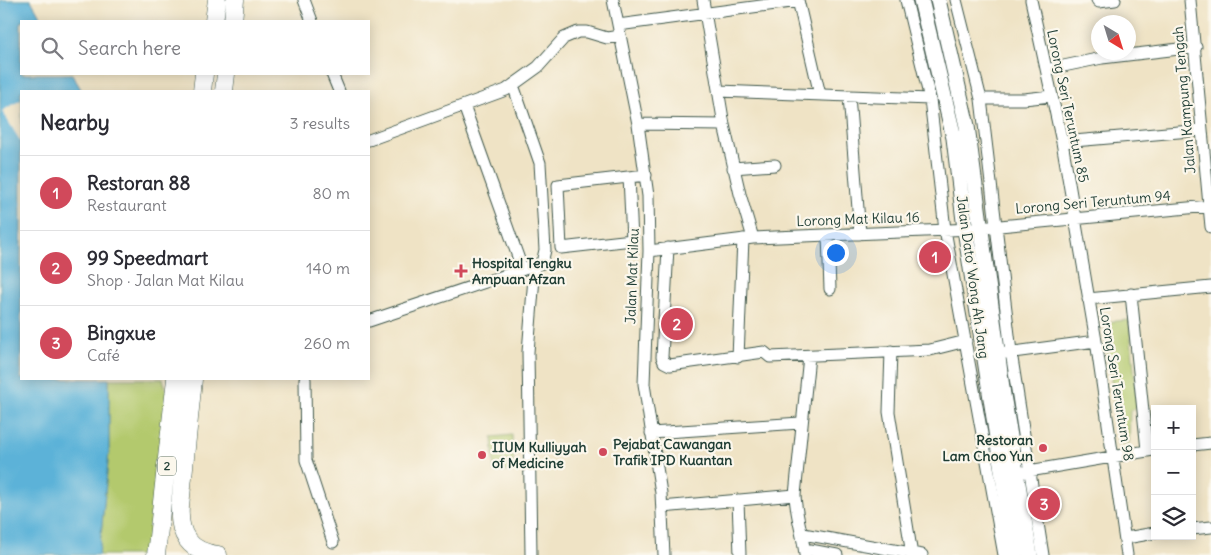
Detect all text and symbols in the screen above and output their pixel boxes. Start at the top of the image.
north arrow [1091,15,1136,60]
search box [20,20,370,75]
street label: Jalan Kampung Tengah [1169,26,1199,174]
street label: Lorong Seri Teruntum 85 [1043,28,1093,184]
icon: search [38,34,66,62]
text: Search here [78,36,181,60]
text: Nearby [40,109,110,136]
text: 3 results [290,113,350,133]
text: Restoran 88 [87,171,190,195]
text: 1 [53,183,59,203]
text: 80 m [312,183,350,203]
street label: Lorong Seri Teruntum 94 [1015,186,1171,218]
street label: Jalan Dato' Wong Ah Jang [953,194,993,360]
text: Restaurant [87,195,167,215]
street label: Lorong Mat Kilau 16 [796,208,920,230]
street label: Jalan Mat Kilau [621,228,643,324]
pin: 1 [919,238,951,276]
your location [823,240,849,266]
text: 99 Speedmart [87,246,208,270]
place label: Hospital Tengku Ampuan Afzan [472,254,572,288]
text: 2 [52,258,60,278]
text: 140 m [306,258,350,278]
marker: Hospital Tengku Ampuan Afzan [454,264,468,278]
text: Shop · Jalan Mat Kilau [87,270,244,290]
pin: 2 [661,305,693,343]
street label: Lorong Seri Teruntum 98 [1096,306,1138,462]
text: Bingxue [87,321,156,345]
text: 3 [51,333,61,353]
text: 260 m [304,333,350,353]
text: Café [87,345,120,365]
map controls [1151,405,1196,540]
button: + [1151,405,1196,450]
place label: Restoran Lam Choo Yun [942,431,1033,465]
place label: Pejabat Cawangan Trafik IPD Kuantan [613,435,732,469]
place label: IIUM Kulliyyah of Medicine [492,438,587,472]
marker: Restoran Lam Choo Yun [1037,442,1049,454]
marker: Pejabat Cawangan Trafik IPD Kuantan [597,446,609,458]
marker: IIUM Kulliyyah of Medicine [476,449,488,461]
button: − [1151,450,1196,495]
road number: 2 [158,456,176,476]
pin: 3 [1028,485,1060,523]
button: layers [1151,495,1196,540]

